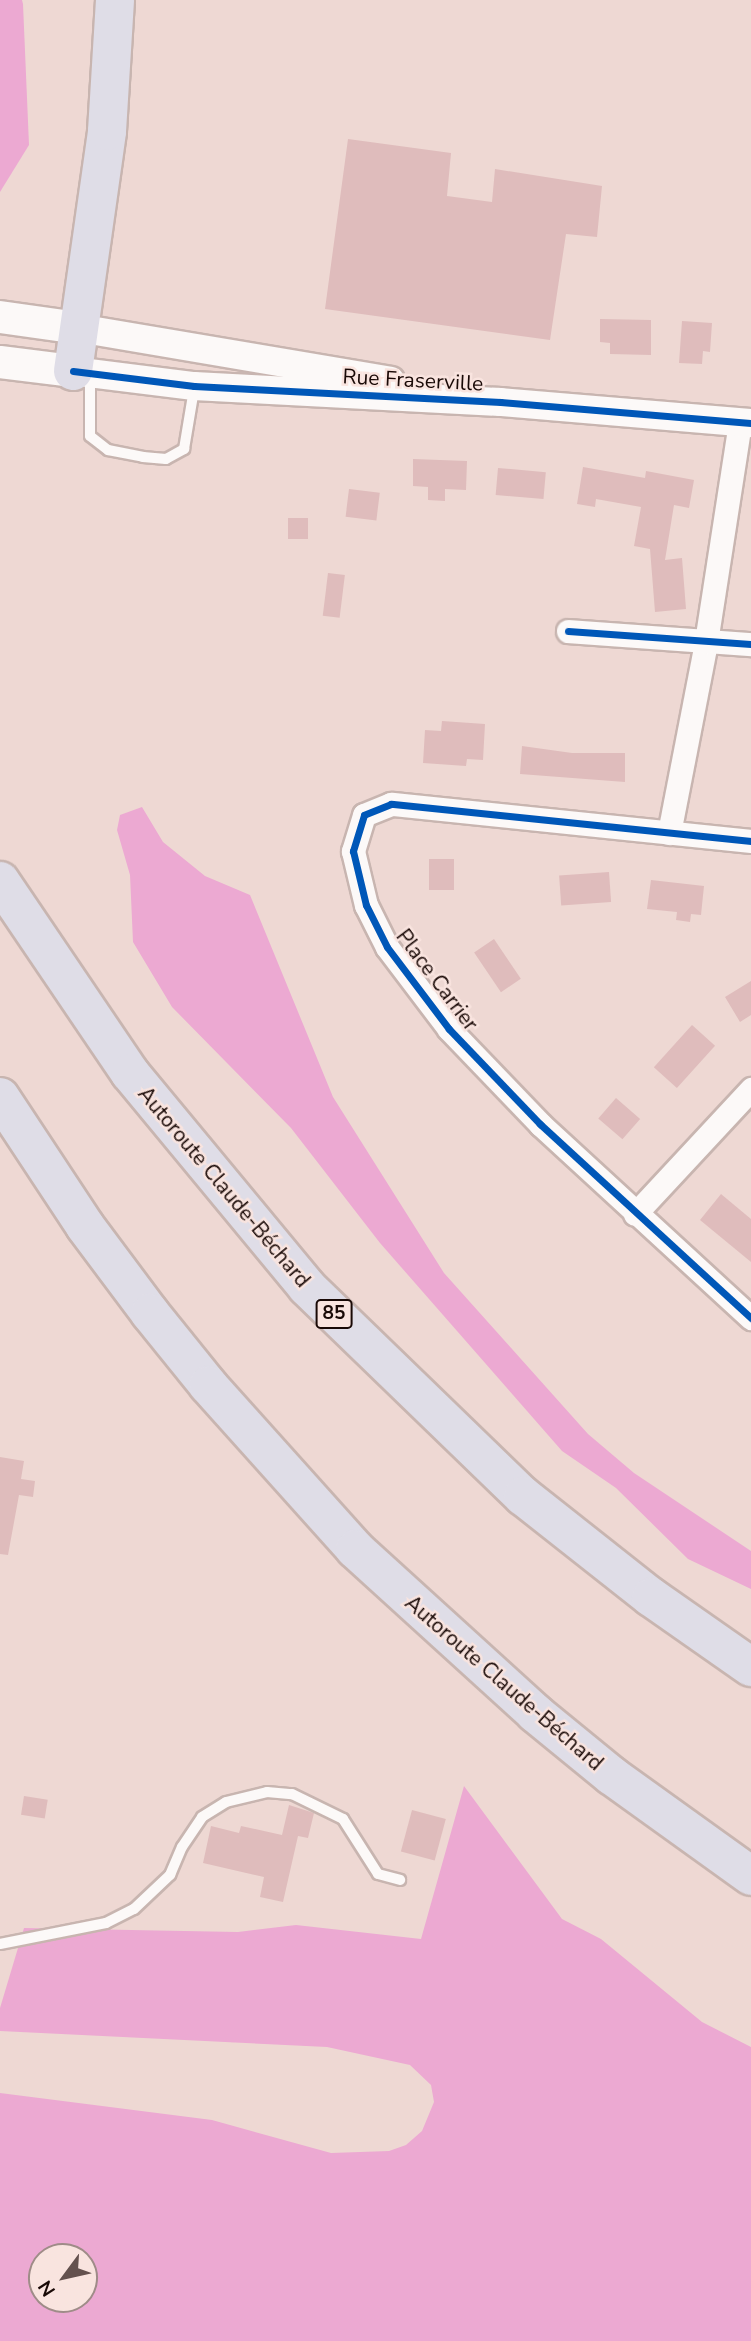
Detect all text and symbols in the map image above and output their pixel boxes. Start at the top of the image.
street label: Rue Fraserville [342,364,484,396]
street label: Place Carrier [391,924,483,1036]
street label: Autoroute Claude-Béchard [133,1082,315,1292]
road number: 85 [315,1298,353,1330]
street label: Autoroute Claude-Béchard [400,1590,608,1776]
north arrow [28,2243,98,2313]
text: N [32,2275,62,2301]

